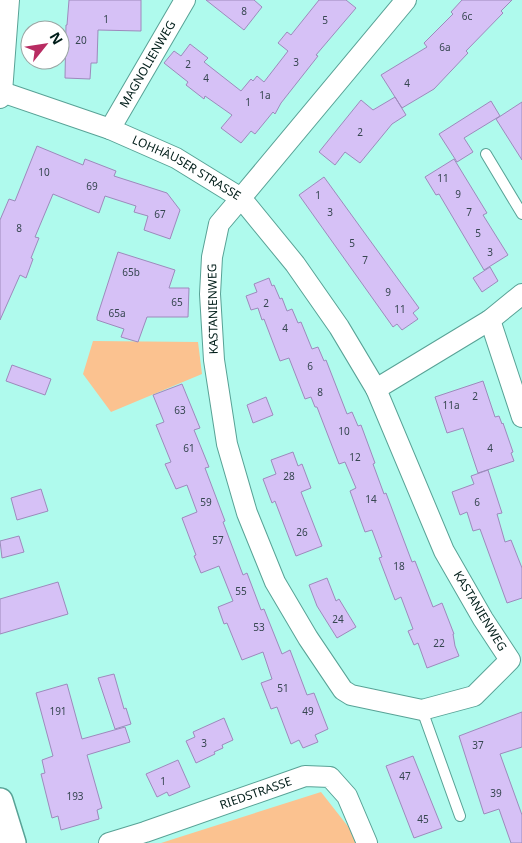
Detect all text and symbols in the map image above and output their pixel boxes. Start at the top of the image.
house number: 8 [241,4,247,18]
house number: 6c [462,9,472,23]
house number: 1 [103,12,109,26]
house number: 5 [322,13,328,27]
street label: MAGNOLIENWEG [115,17,179,111]
north arrow [20,20,70,70]
text: N [46,29,68,48]
house number: 20 [75,33,87,47]
house number: 6a [439,40,451,54]
house number: 3 [293,55,299,69]
house number: 2 [185,57,191,71]
house number: 4 [203,71,209,85]
house number: 4 [404,76,410,90]
house number: 1a [259,88,271,102]
house number: 1 [245,95,251,109]
house number: 2 [357,125,363,139]
street label: LOHHÄUSER STRASSE [130,131,244,204]
house number: 10 [38,165,50,179]
house number: 11 [437,171,449,185]
house number: 69 [86,179,98,193]
house number: 9 [455,187,461,201]
house number: 1 [315,188,321,202]
house number: 3 [327,205,333,219]
house number: 7 [466,205,472,219]
house number: 67 [154,207,166,221]
house number: 8 [16,221,22,235]
house number: 5 [475,226,481,240]
house number: 5 [349,236,355,250]
house number: 3 [487,245,493,259]
house number: 7 [362,253,368,267]
street label: KASTANIENWEG [203,264,222,355]
house number: 65b [122,265,140,279]
house number: 9 [385,285,391,299]
house number: 65 [171,295,183,309]
house number: 2 [263,296,269,310]
house number: 11 [394,302,406,316]
house number: 65a [108,306,126,320]
house number: 4 [282,321,288,335]
house number: 6 [307,359,313,373]
house number: 8 [317,385,323,399]
house number: 2 [472,389,478,403]
house number: 11a [442,398,460,412]
house number: 63 [174,403,186,417]
house number: 10 [338,424,350,438]
house number: 61 [183,441,195,455]
house number: 4 [487,441,493,455]
house number: 12 [349,450,361,464]
house number: 28 [283,469,295,483]
house number: 14 [365,492,377,506]
house number: 59 [200,495,212,509]
house number: 6 [474,495,480,509]
house number: 26 [296,525,308,539]
house number: 57 [212,533,224,547]
house number: 18 [393,559,405,573]
street label: KASTANIENWEG [450,567,511,654]
house number: 55 [235,584,247,598]
house number: 24 [332,612,344,626]
house number: 53 [253,620,265,634]
house number: 22 [433,636,445,650]
house number: 51 [277,681,289,695]
house number: 191 [49,704,67,718]
house number: 49 [302,704,314,718]
house number: 3 [201,736,207,750]
house number: 37 [472,738,484,752]
house number: 47 [399,769,411,783]
street label: RIEDSTRASSE [217,772,294,813]
house number: 1 [160,774,166,788]
house number: 39 [490,786,502,800]
house number: 193 [66,789,84,803]
house number: 45 [417,812,429,826]

